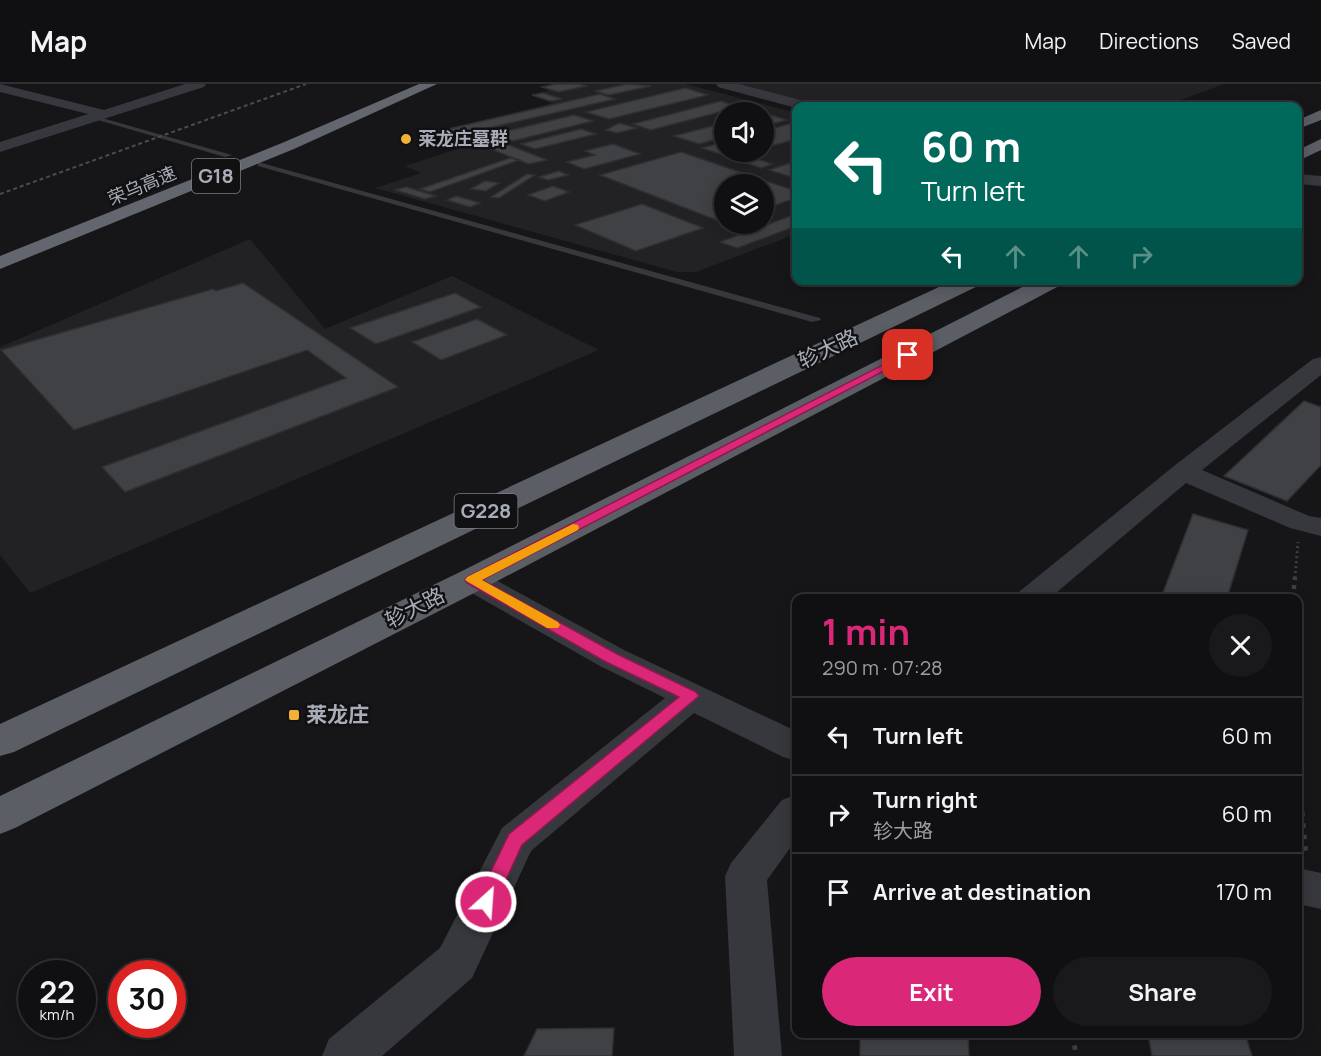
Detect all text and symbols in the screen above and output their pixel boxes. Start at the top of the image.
text: Map [30,22,87,60]
text: Map [1025,27,1066,55]
text: Directions [1099,27,1199,55]
text: Saved [1232,27,1291,55]
map controls [714,102,774,234]
button: sound [714,102,774,162]
text: 60 m [921,117,1021,175]
place label: 莱龙庄墓群 [418,126,508,150]
icon: left [822,126,900,204]
marker: 莱龙庄墓群 [399,132,413,146]
road number: G18 [192,159,240,193]
street label: 荣乌高速 [104,160,179,210]
text: Turn left [921,172,1025,209]
button: layers [714,174,774,234]
icon: left [936,240,969,273]
icon: ahead [999,240,1032,273]
icon: ahead [1062,240,1095,273]
icon: right [1125,240,1158,273]
street label: 轸大路 [793,322,862,374]
pin [882,329,933,380]
icon: arrive [891,338,924,371]
road number: G228 [454,494,518,528]
street label: 轸大路 [380,580,449,634]
text: 1 min [822,607,910,656]
button: close [1209,614,1272,677]
text: 290 m · 07:28 [822,654,943,681]
place label: 莱龙庄 [306,700,369,728]
marker: 莱龙庄 [287,708,301,722]
icon: left [822,720,855,753]
text: Turn left [873,721,963,751]
text: 60 m [1222,721,1272,751]
text: Turn right [873,785,978,815]
icon: right [822,798,855,831]
text: 60 m [1222,799,1272,829]
text: 轸大路 [873,817,933,844]
position arrow [454,870,518,934]
icon: arrive [822,876,855,909]
text: Arrive at destination [873,877,1091,907]
text: 170 m [1216,877,1272,907]
button: Exit [822,957,1041,1026]
button: Share [1053,957,1272,1026]
speed limit sign: 30 [108,960,186,1038]
text: 22 [39,971,75,1012]
text: km/h [40,1004,74,1025]

